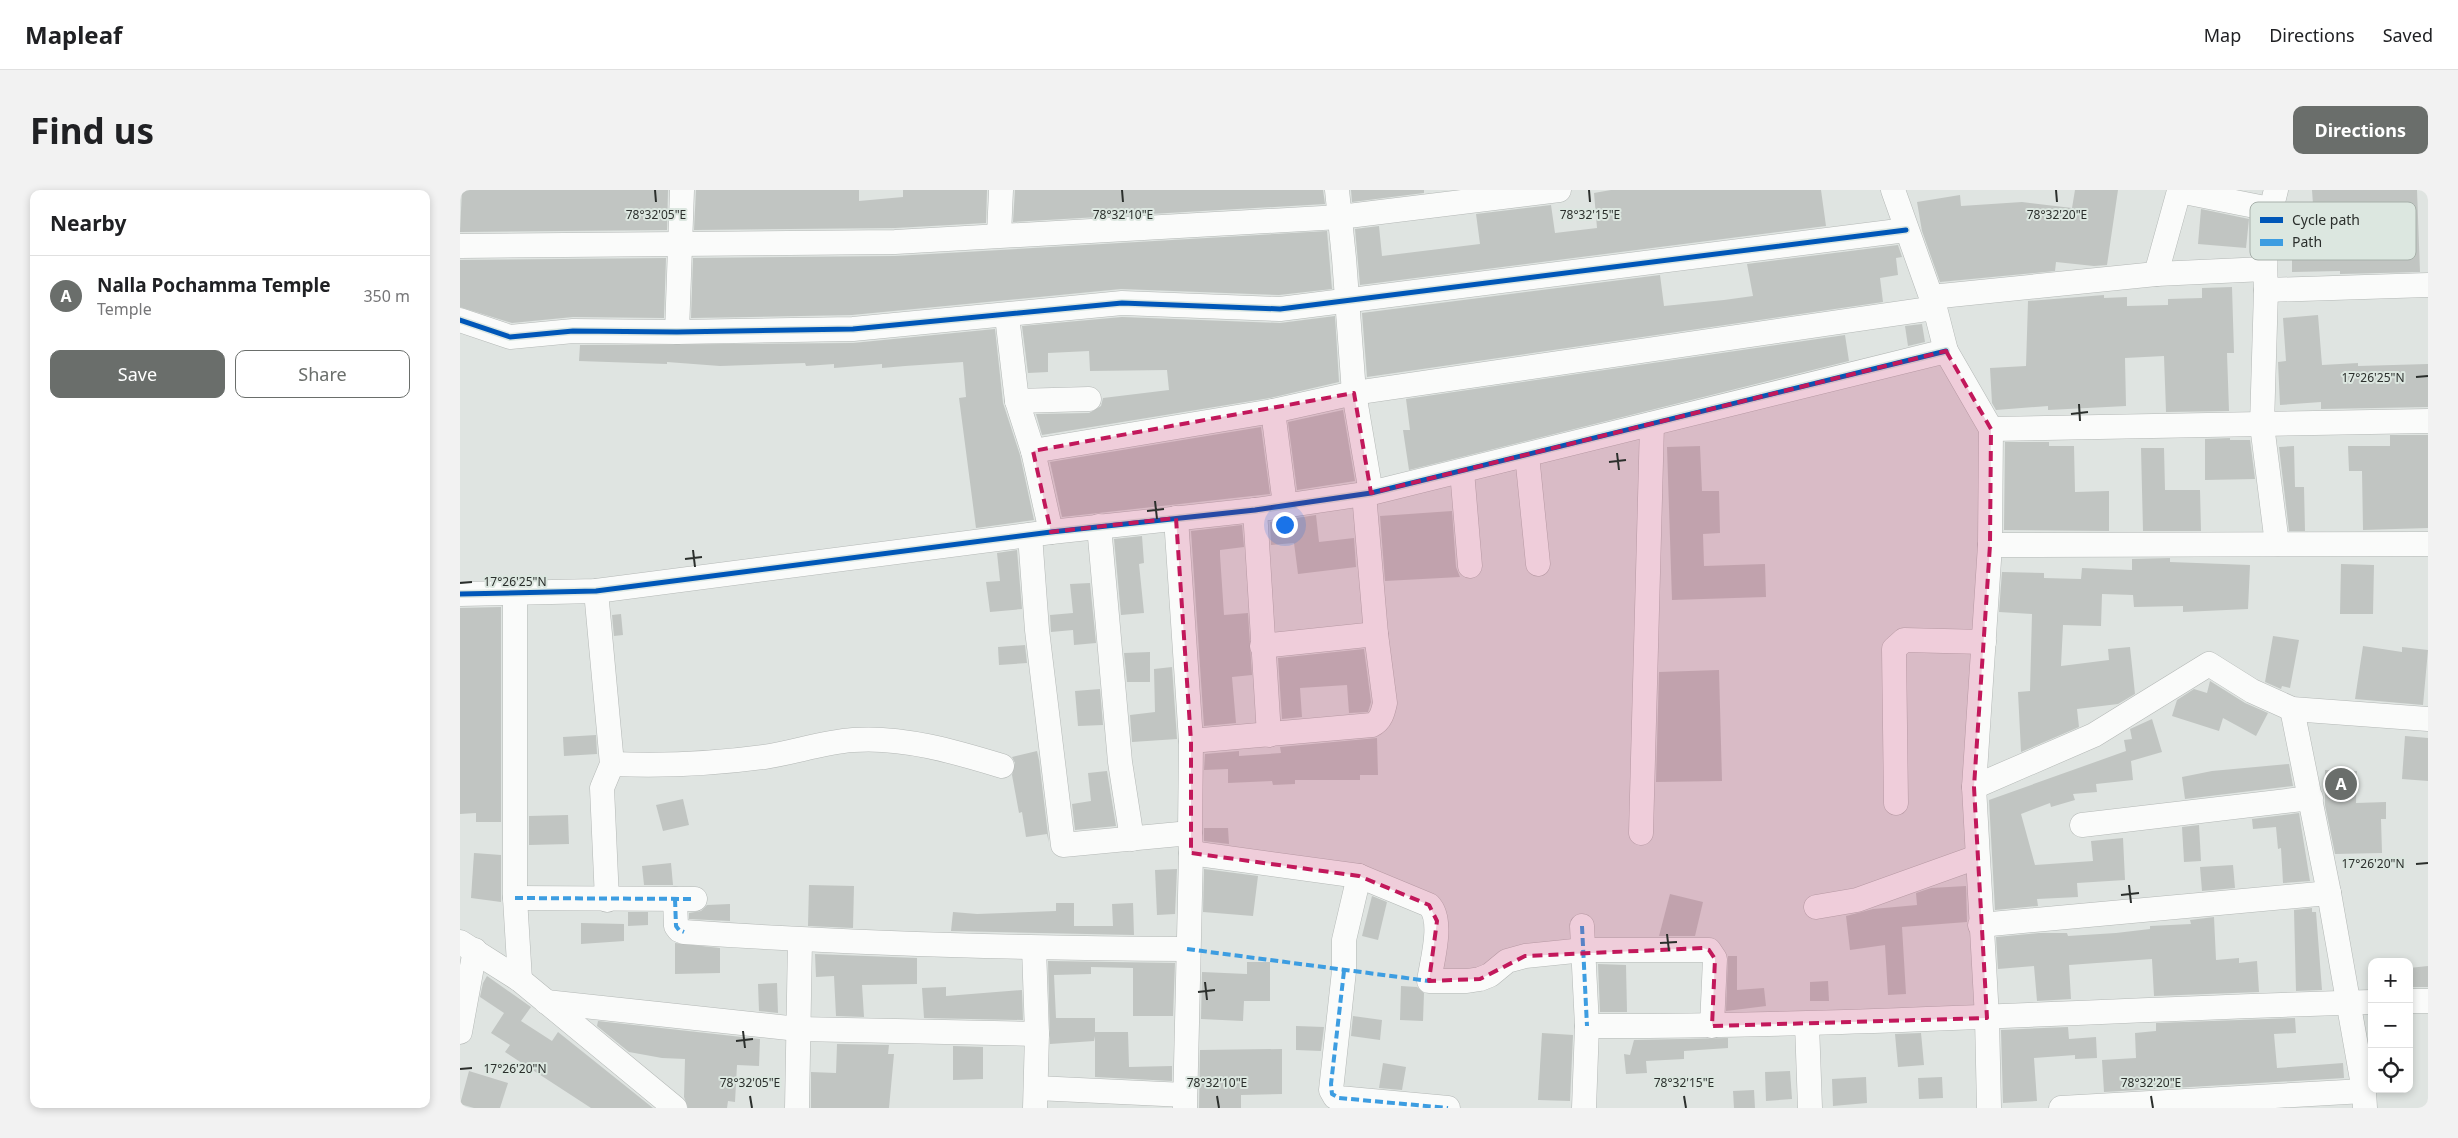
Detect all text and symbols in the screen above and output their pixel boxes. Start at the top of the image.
text: Mapleaf [25,18,122,51]
text: Map [2204,23,2241,47]
text: Directions [2269,23,2355,47]
text: Saved [2383,23,2433,47]
button: Directions [2293,106,2428,154]
text: Find us [30,107,154,154]
legend [2250,202,2416,260]
text: 78°32'05"E [626,206,686,223]
text: 78°32'10"E [1093,206,1153,223]
text: 78°32'15"E [1560,206,1620,223]
text: 78°32'20"E [2027,206,2087,223]
text: Nearby [50,209,126,237]
text: Cycle path [2292,210,2360,229]
text: Path [2292,232,2322,251]
text: Nalla Pochamma Temple [97,272,331,298]
text: A [60,285,72,307]
text: 350 m [363,285,410,307]
text: Temple [97,298,152,320]
button: Save [50,350,225,398]
button: Share [235,350,410,398]
text: 17°26'25"N [2341,369,2405,386]
your location [1272,512,1298,538]
text: 17°26'25"N [483,573,547,590]
pin: A [2325,765,2357,803]
text: 17°26'20"N [2341,855,2405,872]
map controls [2368,958,2413,1093]
button: + [2368,958,2413,1003]
button: − [2368,1003,2413,1048]
button: locate [2368,1048,2413,1093]
text: 17°26'20"N [483,1060,547,1077]
text: 78°32'05"E [720,1074,780,1091]
text: 78°32'10"E [1187,1074,1247,1091]
text: 78°32'15"E [1654,1074,1714,1091]
text: 78°32'20"E [2121,1074,2181,1091]

